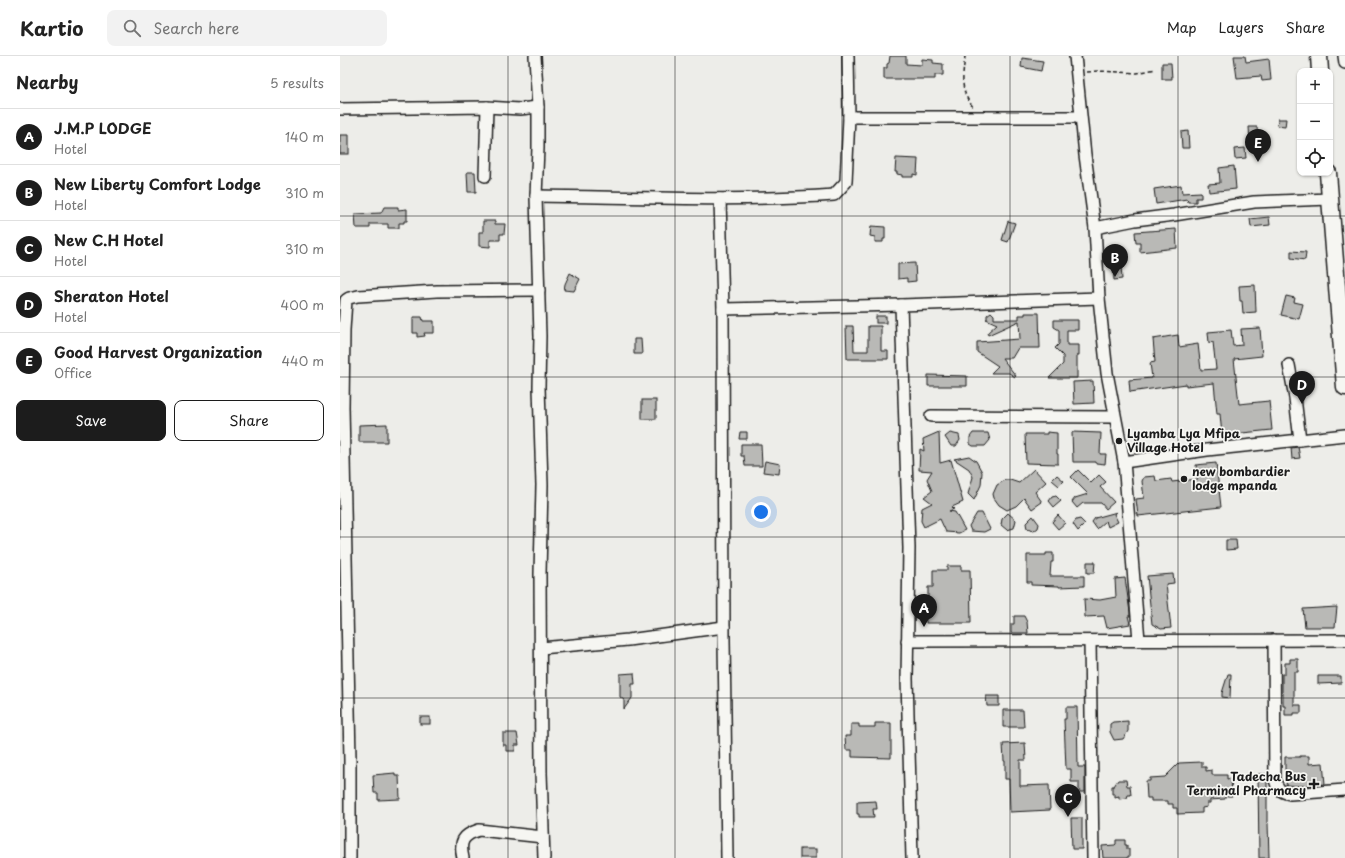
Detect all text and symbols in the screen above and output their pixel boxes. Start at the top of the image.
search box [107,10,387,46]
text: Kartio [20,14,83,42]
text: Search here [153,16,239,39]
icon: search [121,17,143,39]
text: Map [1167,17,1197,38]
text: Layers [1219,17,1264,38]
text: Share [1286,17,1325,38]
map controls [1297,68,1333,176]
button: + [1297,68,1333,104]
text: Nearby [16,69,78,95]
text: 5 results [270,73,324,92]
button: − [1297,104,1333,140]
text: J.M.P LODGE [54,116,152,139]
text: A [24,127,34,146]
text: 140 m [285,127,324,146]
pin: E [1245,129,1271,162]
text: Hotel [54,139,87,158]
button: locate [1297,140,1333,176]
text: New Liberty Comfort Lodge [54,172,261,195]
text: B [25,183,33,202]
text: 310 m [285,183,324,202]
text: Hotel [54,195,87,214]
text: New C.H Hotel [54,228,163,251]
text: C [24,239,34,258]
text: 310 m [285,239,324,258]
pin: B [1102,244,1128,277]
text: Hotel [54,251,87,270]
text: Sheraton Hotel [54,284,169,307]
text: D [24,295,34,314]
text: 400 m [281,295,324,314]
text: Hotel [54,307,87,326]
text: Good Harvest Organization [54,340,263,363]
text: E [25,351,33,370]
text: 440 m [281,351,324,370]
text: Office [54,363,92,382]
pin: D [1289,371,1315,404]
button: Save [16,400,166,441]
button: Share [174,400,324,441]
place label: Lyamba Lya Mfipa Village Hotel [1127,424,1241,456]
marker: Lyamba Lya Mfipa Village Hotel [1114,436,1124,446]
place label: new bombardier lodge mpanda [1192,462,1291,494]
marker: new bombardier lodge mpanda [1179,474,1189,484]
your location [751,502,771,522]
pin: A [911,594,937,627]
place label: Tadecha Bus Terminal Pharmacy [1186,767,1306,799]
marker: Tadecha Bus Terminal Pharmacy [1309,779,1319,789]
pin: C [1055,784,1081,817]

